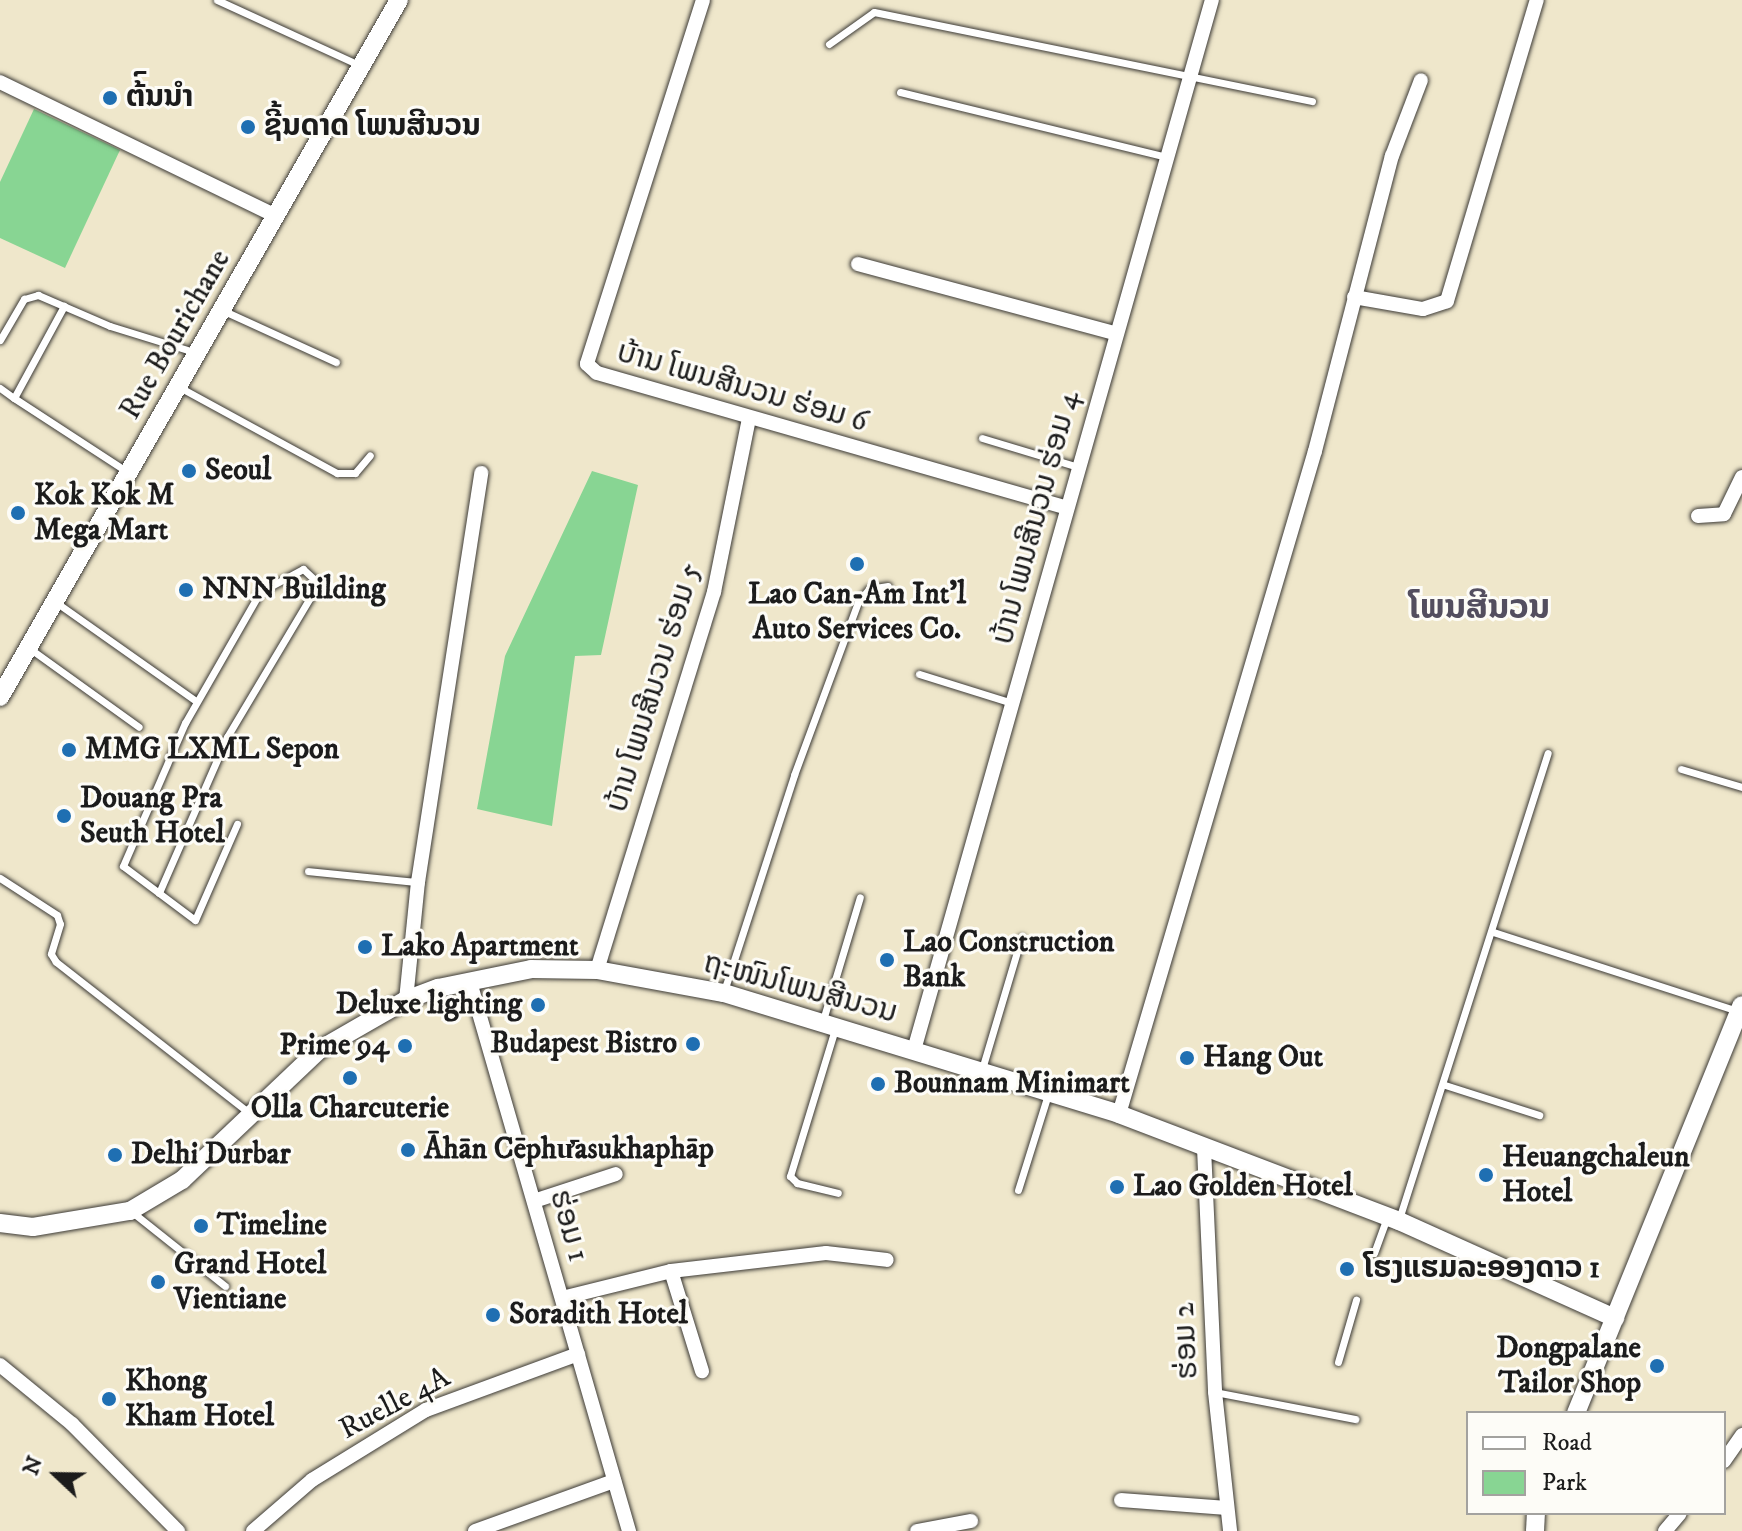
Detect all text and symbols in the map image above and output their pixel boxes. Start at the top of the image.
place label: ຕ້ົນນໍາ [126,80,193,116]
marker: ຕ້ົນນໍາ [101,89,119,107]
place label: ຊີ້ນດາດ ໂພນສີນວນ [264,109,481,145]
marker: ຊີ້ນດາດ ໂພນສີນວນ [239,118,257,136]
street label: Rue Bourichane [113,244,239,426]
street label: ບ້ານ ໂພນສີນວນ ຮ່ອມ 6 [612,335,872,441]
street label: ບ້ານ ໂພນສີນວນ ຮ່ອມ 4 [986,387,1088,649]
place label: Seoul [205,453,271,489]
marker: Seoul [180,462,198,480]
place label: Kok Kok M Mega Mart [34,478,175,548]
marker: Kok Kok M Mega Mart [9,504,27,522]
marker: Lao Can-Am Int'l Auto Services Co. [848,555,866,573]
street label: ບ້ານ ໂພນສີນວນ ຮ່ອມ 5 [600,559,710,817]
place label: NNN Building [202,572,386,608]
place label: Lao Can-Am Int'l Auto Services Co. [748,577,966,648]
marker: NNN Building [177,581,195,599]
district label: ໂພນສີນວນ [1408,589,1550,629]
place label: MMG LXML Sepon [85,732,339,768]
marker: MMG LXML Sepon [60,741,78,759]
place label: Douang Pra Seuth Hotel [80,781,225,852]
marker: Douang Pra Seuth Hotel [55,807,73,825]
place label: Lao Construction Bank [903,925,1114,996]
place label: Lako Apartment [381,929,579,965]
marker: Lako Apartment [356,938,374,956]
street label: ຖະໜົນໂພນສີນວນ [699,946,901,1032]
marker: Lao Construction Bank [878,951,896,969]
place label: Deluxe lighting [336,987,522,1023]
marker: Deluxe lighting [529,996,547,1014]
place label: Budapest Bistro [490,1026,677,1062]
place label: Prime 94 [279,1028,389,1064]
marker: Budapest Bistro [684,1035,702,1053]
marker: Prime 94 [396,1037,414,1055]
place label: Hang Out [1203,1040,1323,1076]
marker: Hang Out [1178,1049,1196,1067]
place label: Bounnam Minimart [894,1066,1130,1102]
marker: Olla Charcuterie [341,1069,359,1087]
marker: Bounnam Minimart [869,1075,887,1093]
place label: Olla Charcuterie [251,1091,449,1127]
place label: Āhān Cēphư̄asukhaphāp [424,1132,714,1168]
place label: Delhi Durbar [131,1137,291,1173]
place label: Heuangchaleun Hotel [1502,1140,1690,1210]
marker: Āhān Cēphư̄asukhaphāp [399,1141,417,1159]
marker: Delhi Durbar [106,1146,124,1164]
marker: Heuangchaleun Hotel [1477,1166,1495,1184]
place label: Lao Golden Hotel [1133,1169,1353,1205]
marker: Lao Golden Hotel [1108,1178,1126,1196]
street label: ຮ່ອມ 1 [541,1186,595,1266]
place label: Timeline [217,1208,327,1244]
marker: Timeline [192,1217,210,1235]
place label: Grand Hotel Vientiane [174,1247,326,1318]
place label: ໂຮງແຮມລະອອງດາວ 1 [1363,1251,1600,1287]
marker: ໂຮງແຮມລະອອງດາວ 1 [1338,1260,1356,1278]
marker: Grand Hotel Vientiane [149,1273,167,1291]
place label: Soradith Hotel [509,1297,688,1333]
street label: ຮ່ອມ 2 [1167,1302,1207,1380]
marker: Soradith Hotel [484,1306,502,1324]
place label: Dongpalane Tailor Shop [1496,1331,1641,1402]
marker: Dongpalane Tailor Shop [1648,1357,1666,1375]
street label: Ruelle 4A [334,1360,456,1448]
place label: Khong Kham Hotel [125,1364,274,1434]
marker: Khong Kham Hotel [100,1390,118,1408]
legend [1466,1411,1726,1515]
text: Road [1542,1428,1592,1458]
north arrow [16,1435,96,1515]
text: N [17,1452,49,1479]
text: Park [1542,1468,1587,1498]

